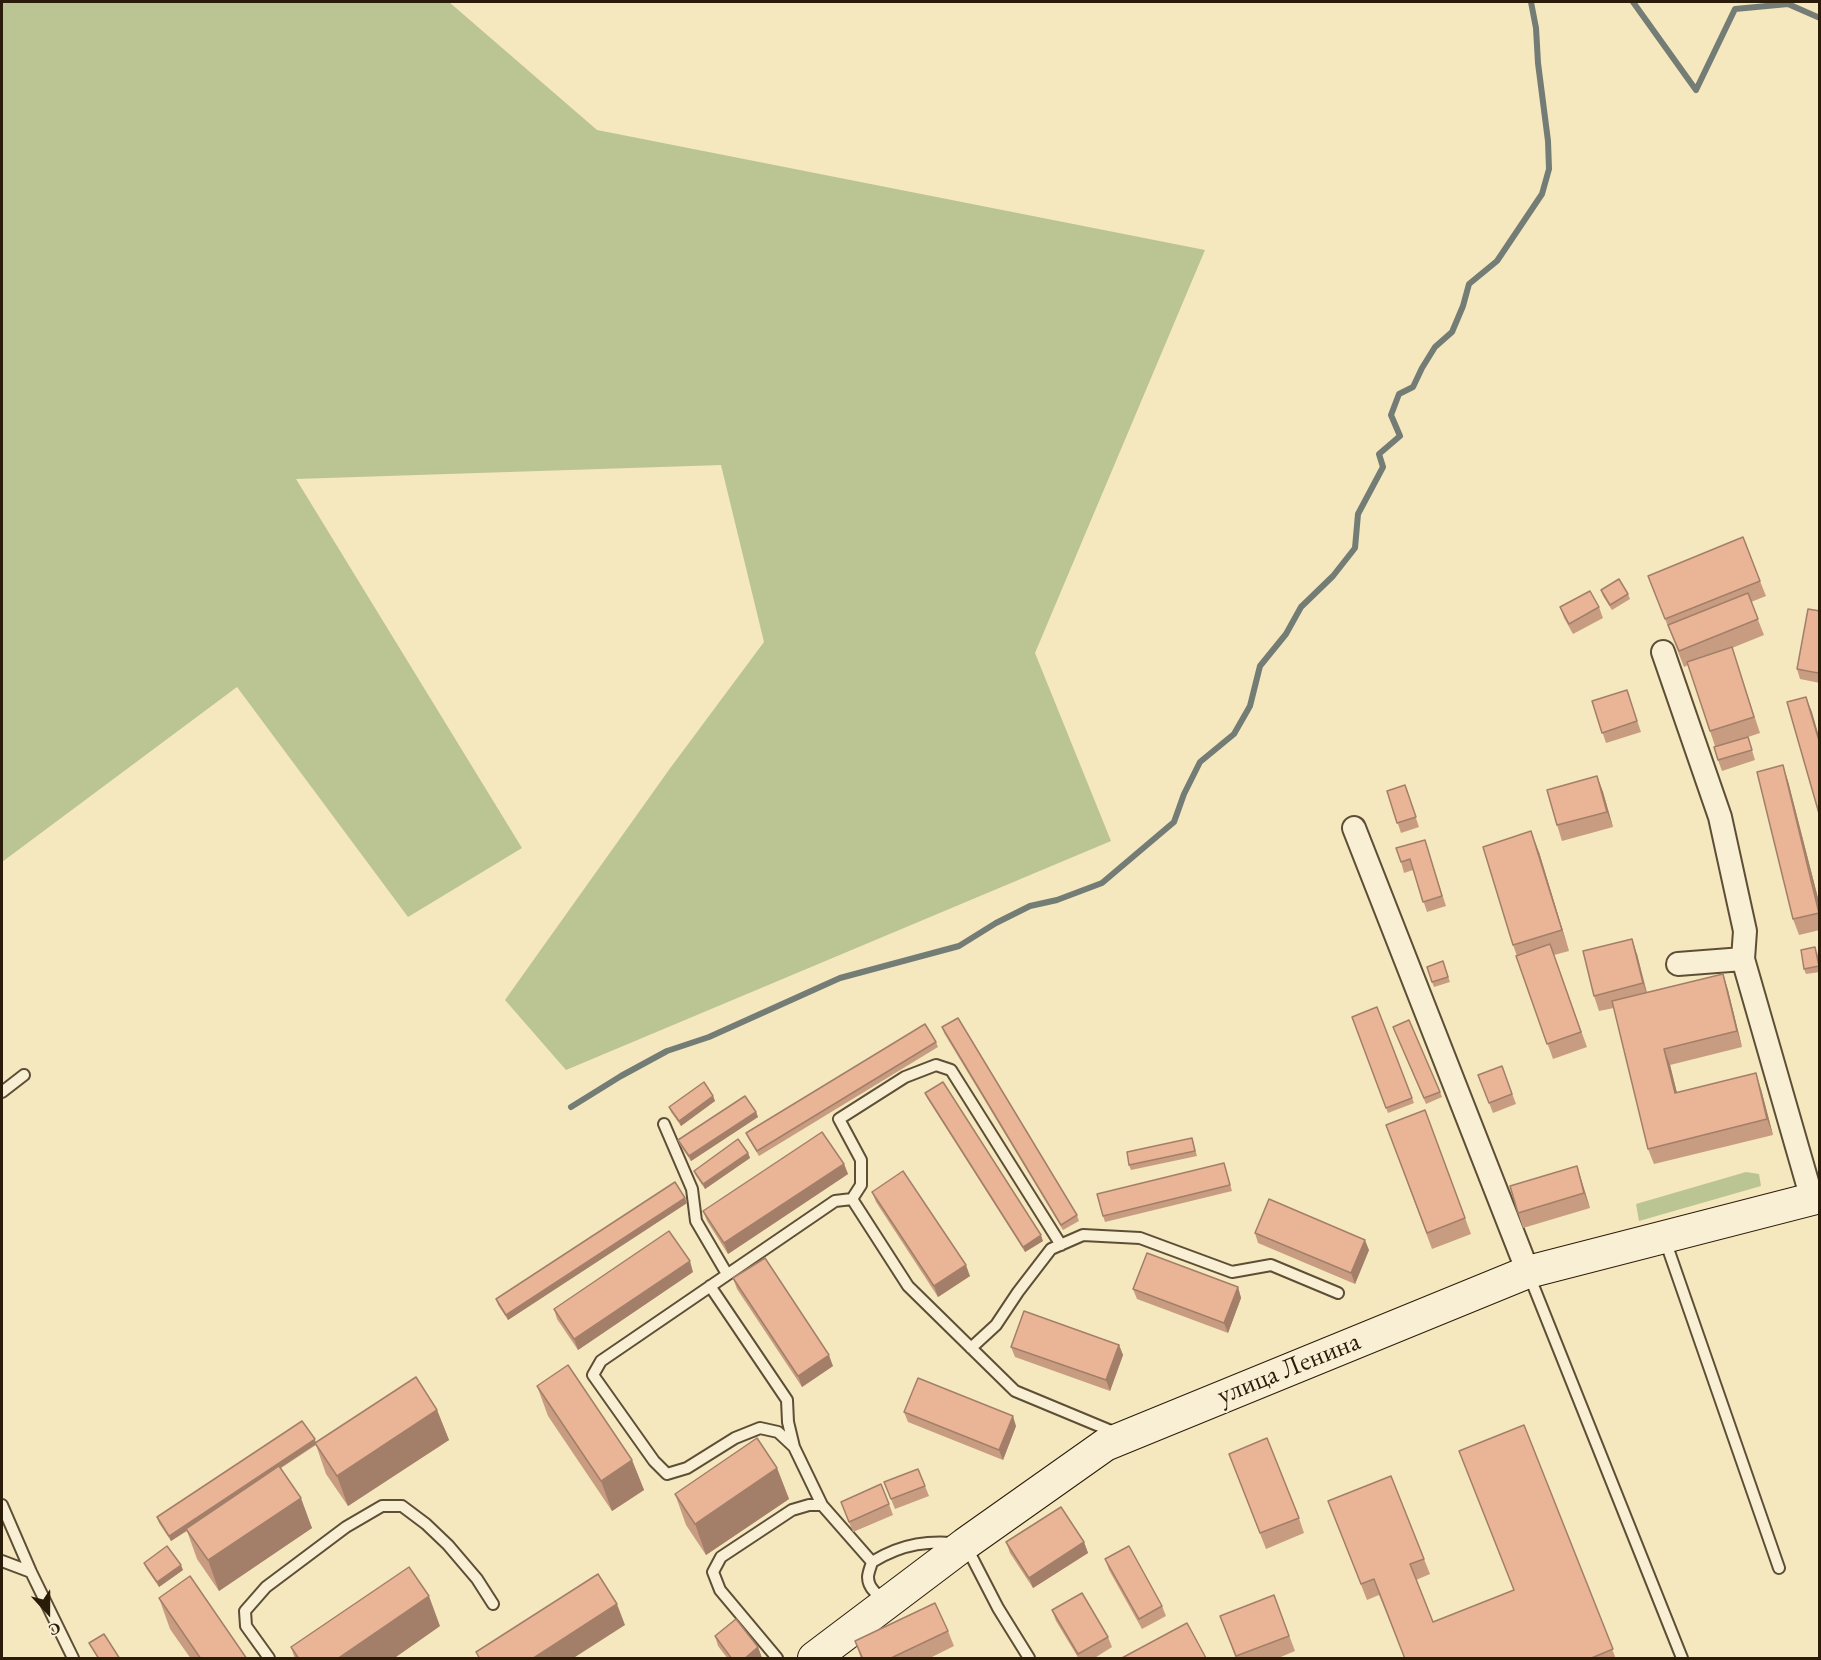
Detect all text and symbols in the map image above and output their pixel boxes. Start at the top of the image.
street label: улица Ленина [1213,1326,1365,1412]
north arrow [18,1582,78,1642]
text: С [46,1617,64,1641]

